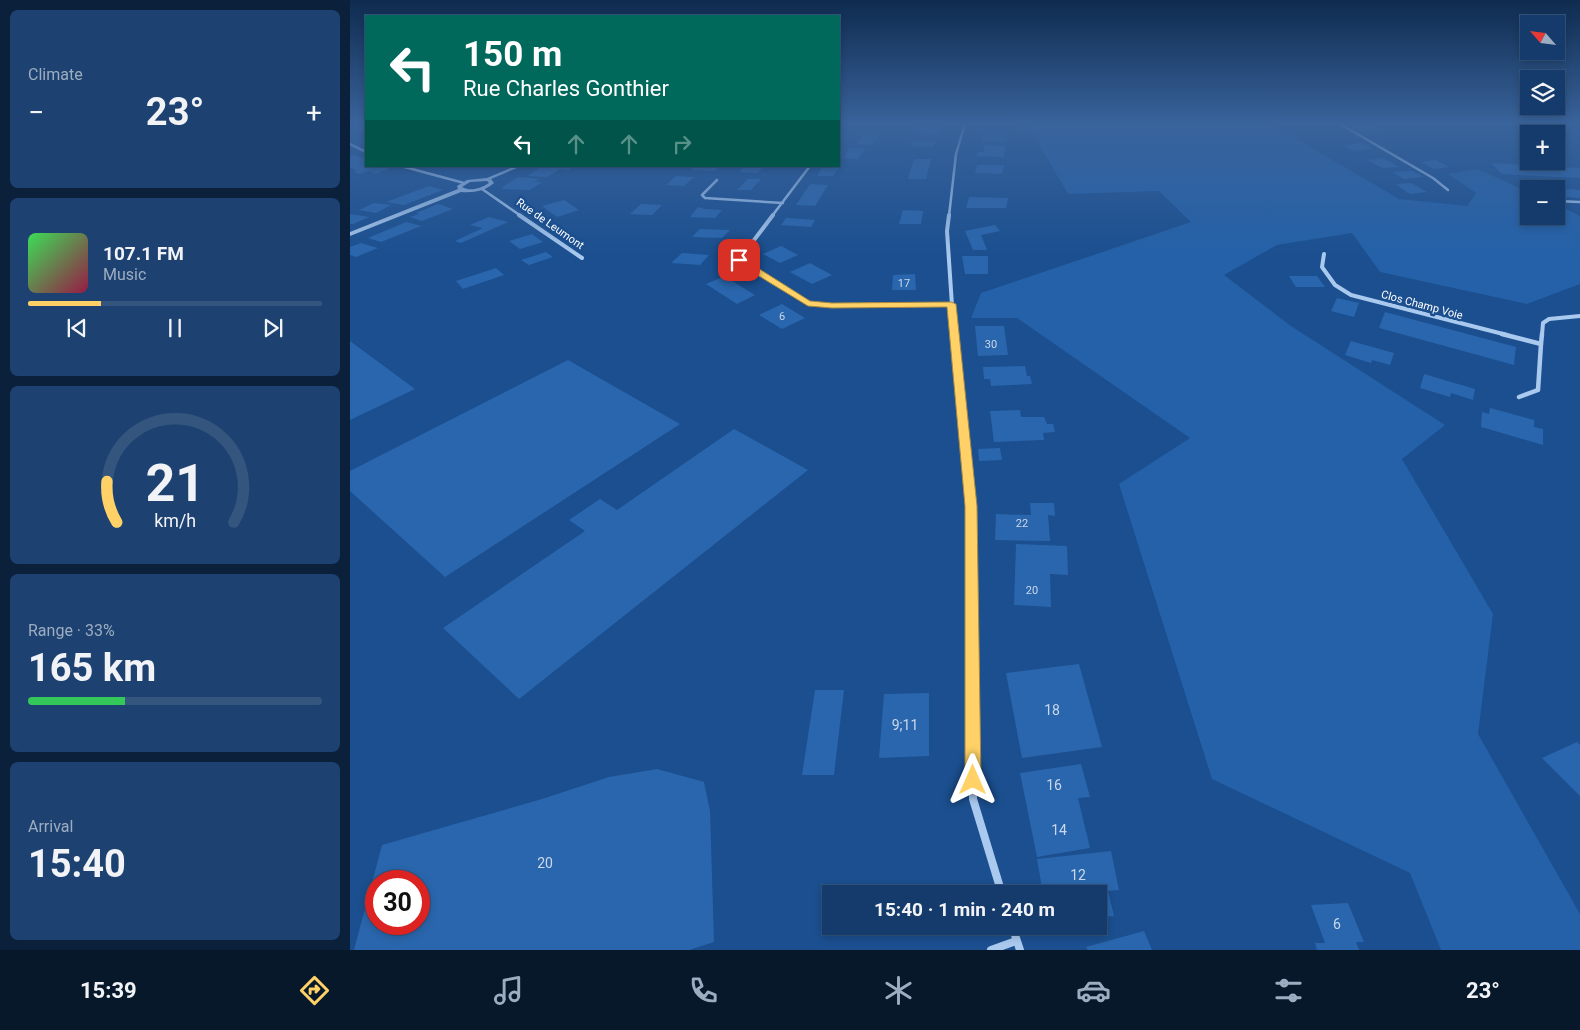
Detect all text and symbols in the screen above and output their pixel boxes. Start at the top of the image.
north arrow [1520,15,1565,60]
map controls [1520,15,1565,225]
text: 150 m [463,34,562,75]
icon: left [380,35,445,100]
text: Climate [28,65,83,84]
button: layers [1520,70,1565,115]
text: Rue Charles Gonthier [463,76,669,101]
text: 23° [146,90,204,134]
text: − [28,96,44,129]
text: + [306,96,322,129]
button: + [1520,125,1565,170]
icon: left [509,130,537,158]
icon: ahead [562,130,590,158]
icon: ahead [615,130,643,158]
icon: right [668,130,696,158]
button: − [1520,180,1565,225]
street label: Rue de Leumont [514,196,587,252]
pin [718,239,760,281]
text: 107.1 FM [103,242,184,265]
icon: arrive [725,246,753,274]
text: Music [103,265,146,284]
house number: 17 [898,277,910,290]
street label: Clos Champ Voie [1380,288,1464,322]
house number: 6 [779,310,785,323]
icon: previous [63,314,91,342]
icon: pause [161,314,189,342]
icon: next [259,314,287,342]
house number: 30 [985,338,997,351]
text: 21 [145,453,205,514]
text: km/h [154,510,196,531]
house number: 22 [1016,517,1028,530]
house number: 20 [1026,584,1038,597]
text: Range · 33% [28,621,115,640]
text: 165 km [28,646,156,690]
house number: 18 [1044,702,1060,718]
house number: 9;11 [892,717,918,733]
position arrow [946,753,998,805]
house number: 16 [1046,777,1062,793]
text: Arrival [28,817,73,836]
house number: 14 [1051,822,1067,838]
text: 15:40 [28,842,126,886]
house number: 20 [537,855,553,871]
house number: 12 [1070,867,1086,883]
speed limit sign: 30 [365,870,430,935]
text: 15:40 · 1 min · 240 m [874,898,1055,921]
house number: 6 [1333,916,1341,932]
icon: directions [297,973,332,1008]
icon: music [491,973,526,1008]
icon: phone [686,973,721,1008]
icon: climate [881,973,916,1008]
icon: car [1076,973,1111,1008]
icon: filters [1271,973,1306,1008]
text: 15:39 [80,978,137,1003]
text: 23° [1466,978,1500,1003]

